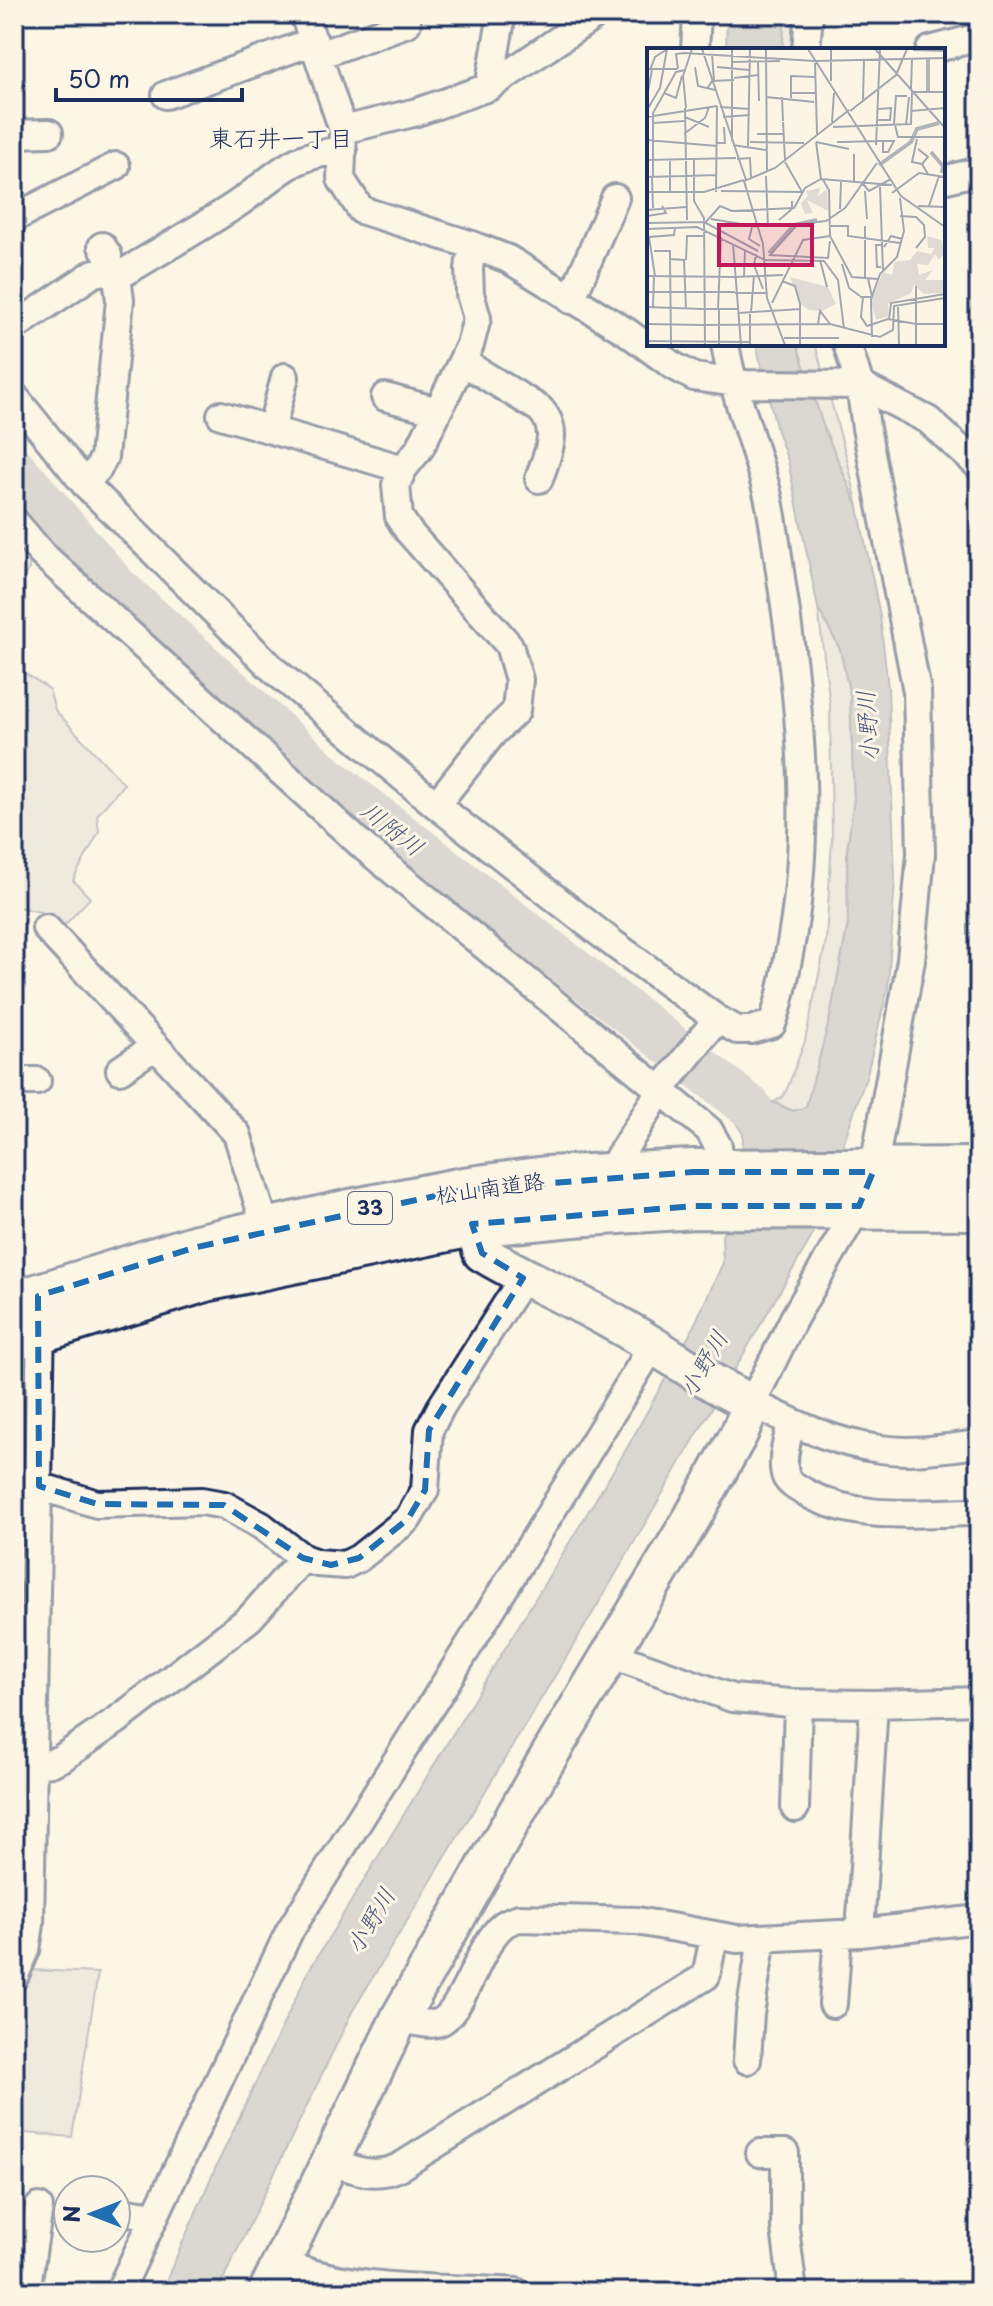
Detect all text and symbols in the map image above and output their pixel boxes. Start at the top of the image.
inset map [647,48,945,346]
scale bar [56,52,242,102]
text: 50 m [68,60,130,96]
district label: 東石井一丁目 [209,119,353,155]
water label: 小野川 [846,689,886,763]
water label: 川附川 [354,791,433,864]
street label: 松山南道路 [433,1163,547,1211]
road number: 33 [348,1192,392,1224]
water label: 小野川 [669,1323,736,1403]
water label: 小野川 [335,1880,403,1960]
north arrow [52,2174,132,2254]
text: N [54,2205,87,2223]

